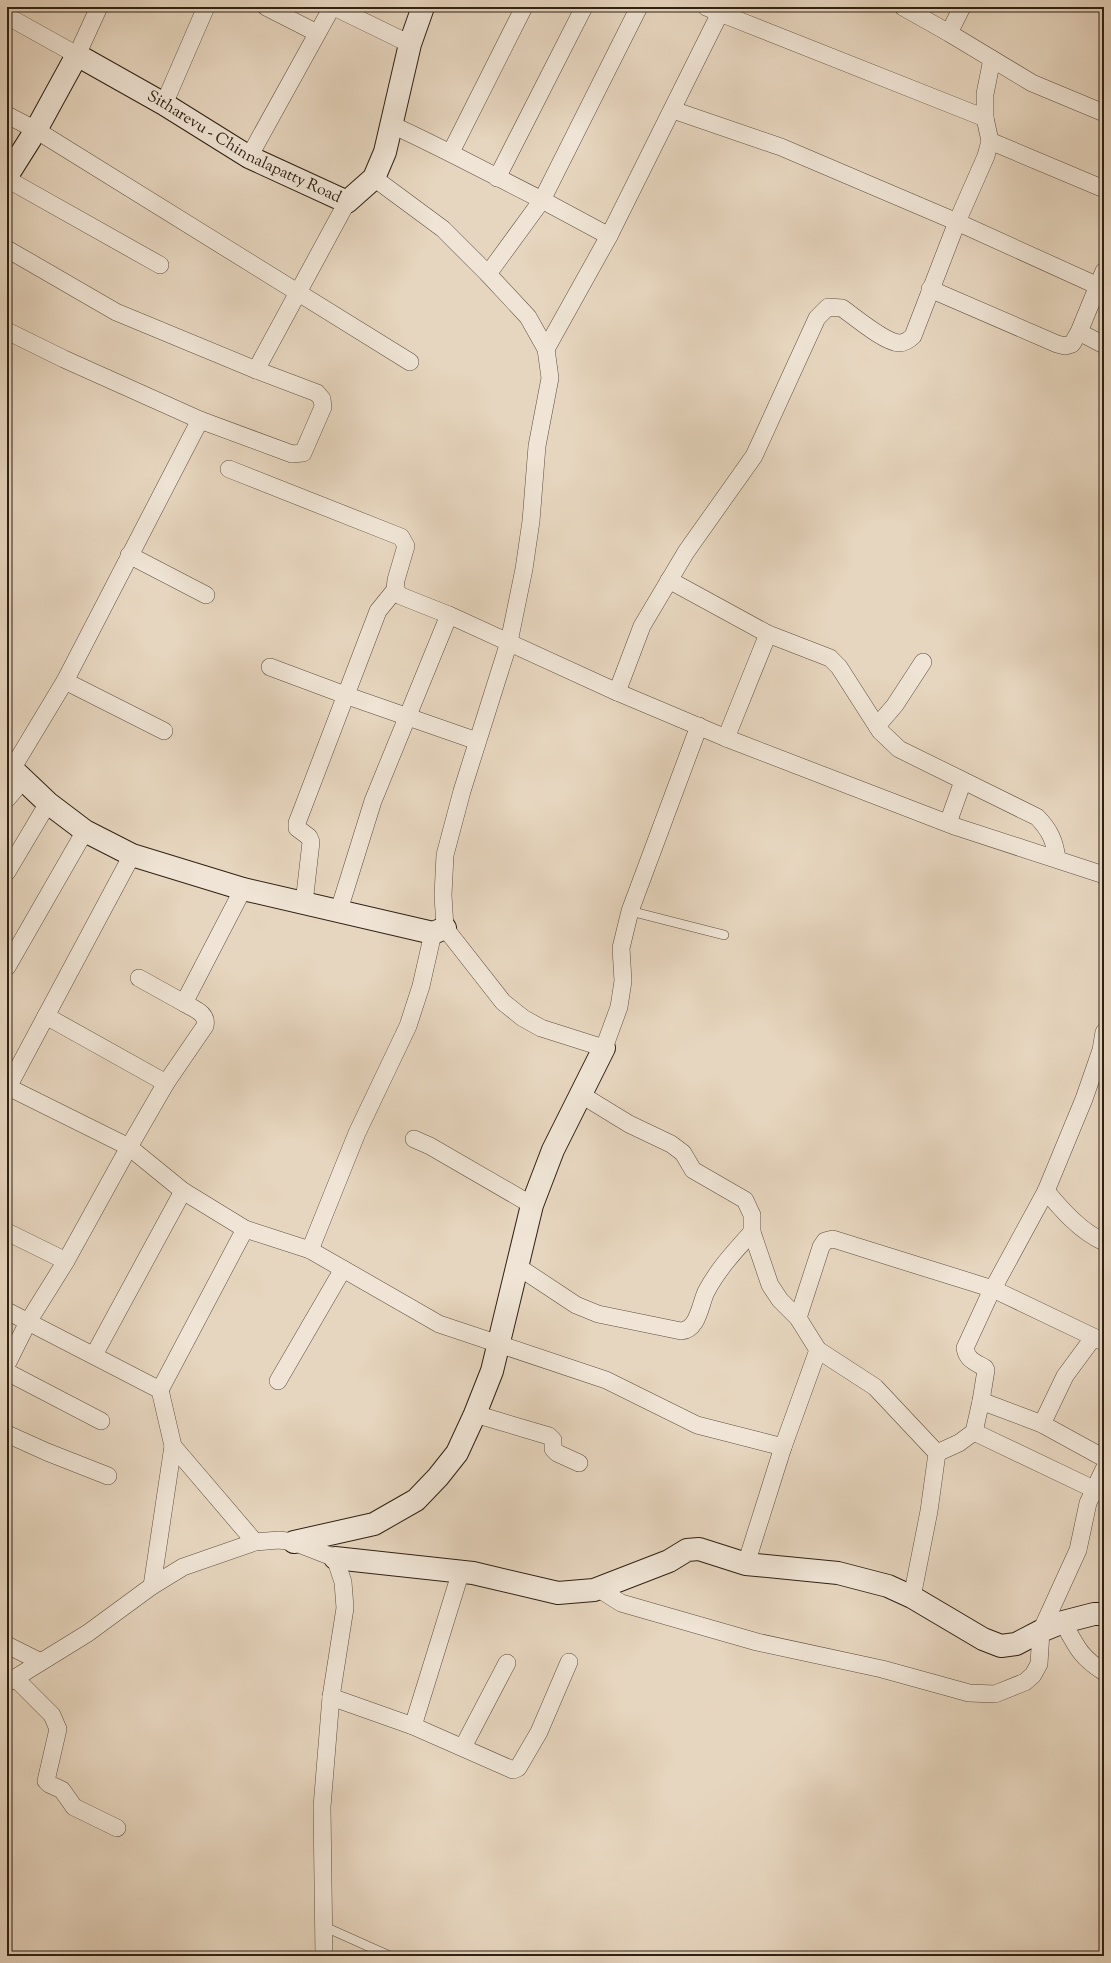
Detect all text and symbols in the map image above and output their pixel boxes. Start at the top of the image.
street label: Sitharevu - Chinnalapatty Road [143,85,345,209]

